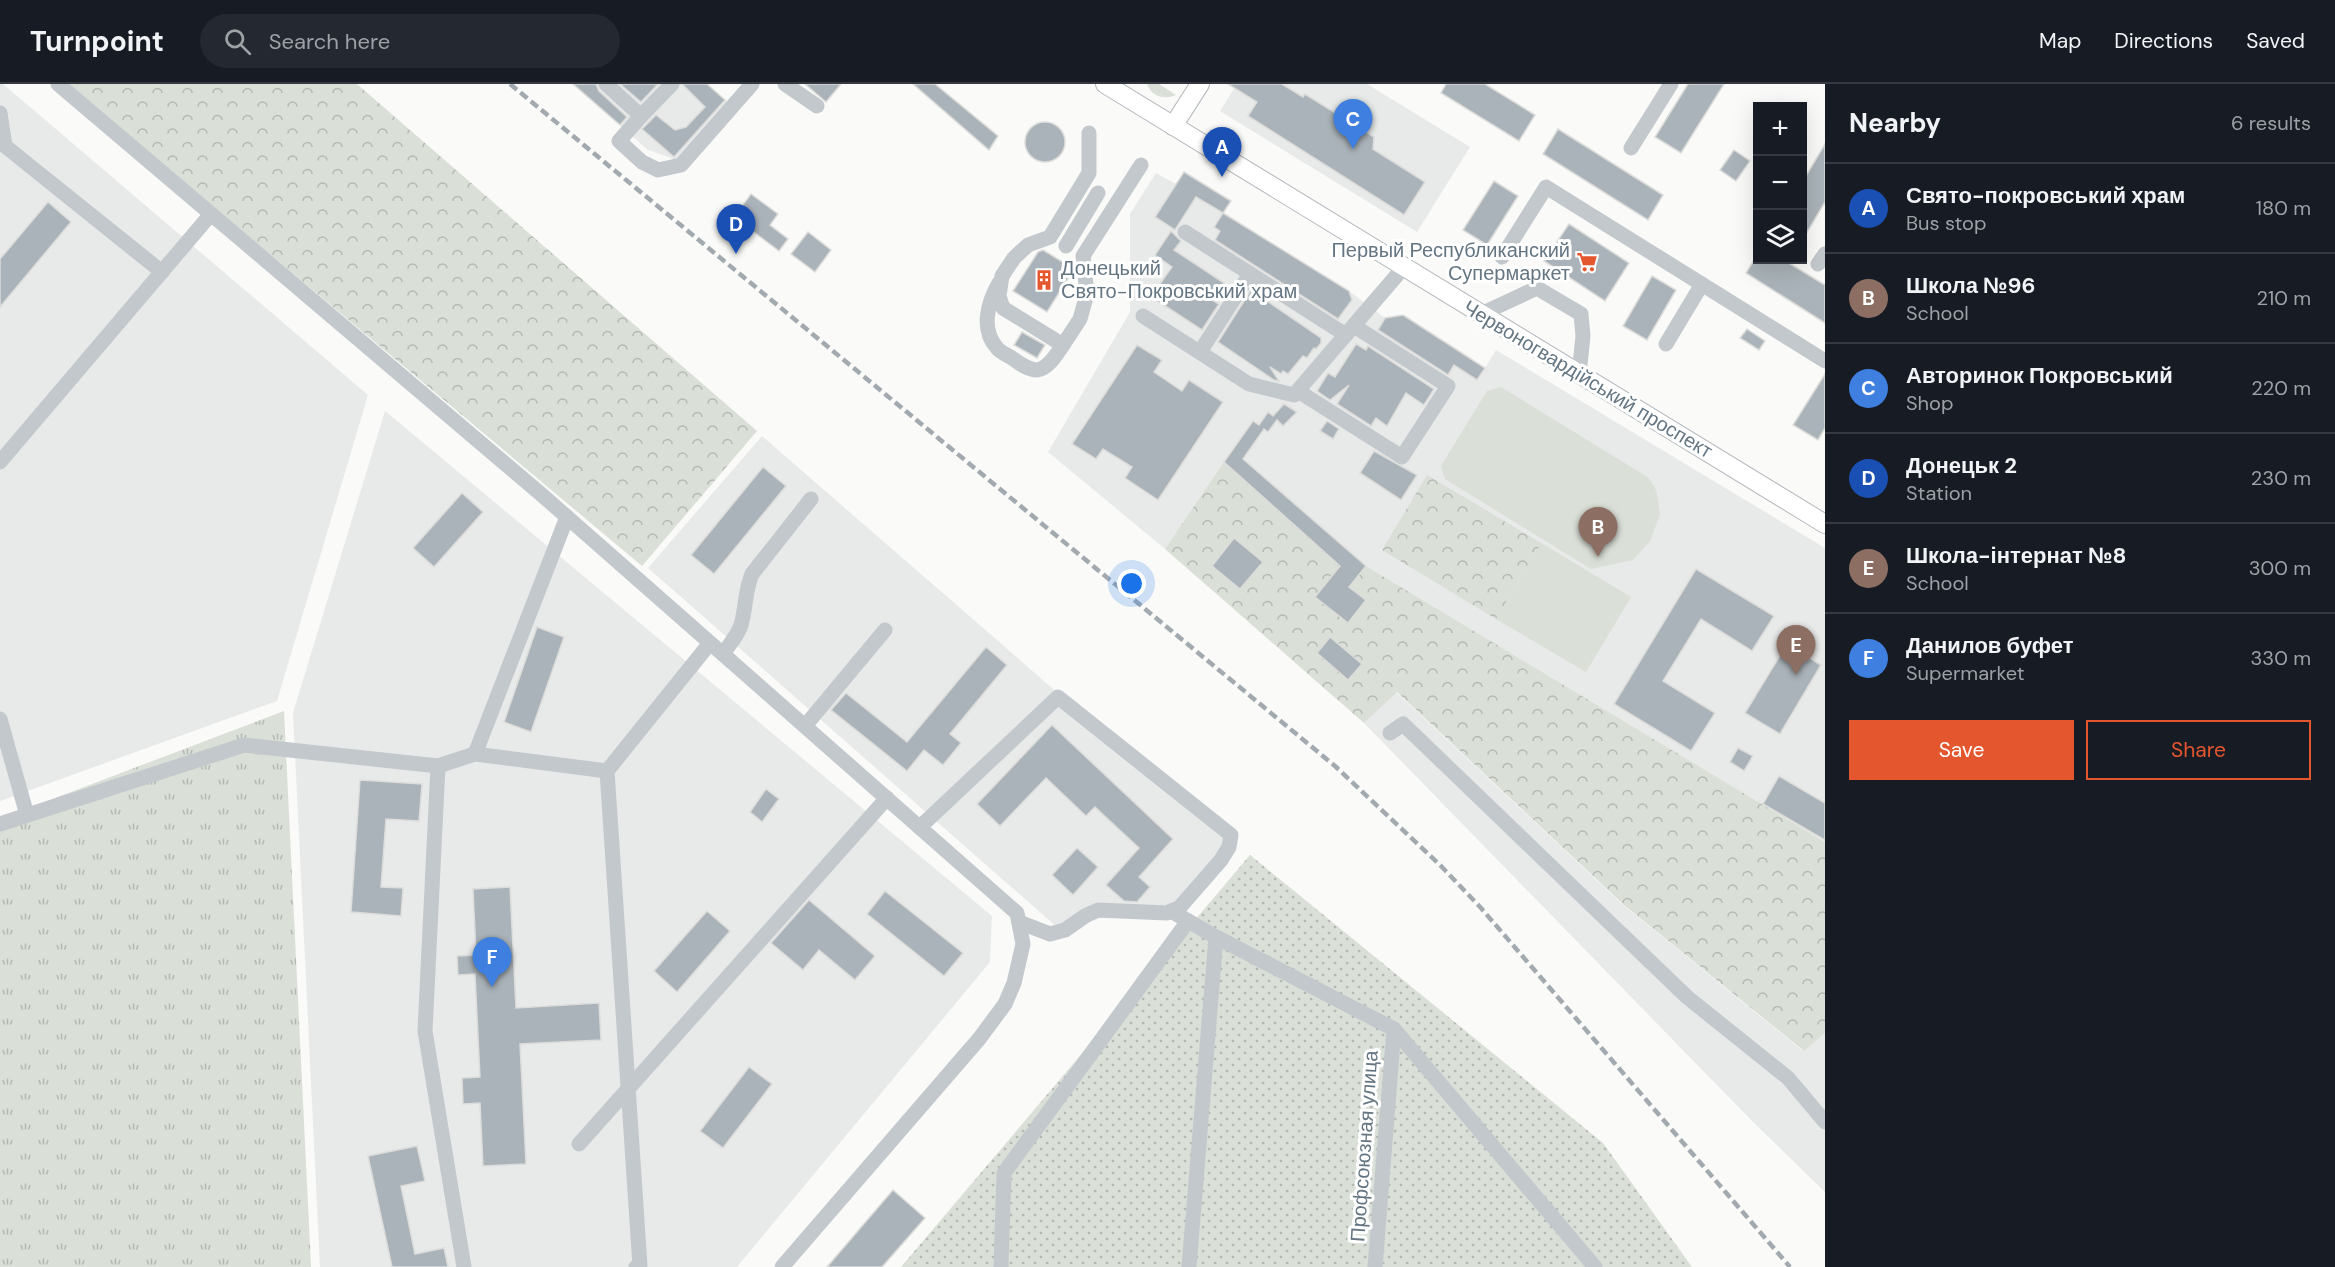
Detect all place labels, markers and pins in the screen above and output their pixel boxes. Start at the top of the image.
pin: C [1334,100,1372,149]
pin: A [1202,128,1242,177]
pin: D [716,204,756,254]
place label: Первый Республиканский Супермаркет [1331,237,1570,286]
supermarket icon: Первый Республиканский Супермаркет [1575,250,1599,274]
place label: Донецький Свято-Покровський храм [1061,255,1297,304]
building icon: Донецький Свято-Покровський храм [1032,268,1056,292]
pin: B [1578,508,1618,557]
pin: E [1776,626,1816,675]
pin: F [472,938,512,987]

